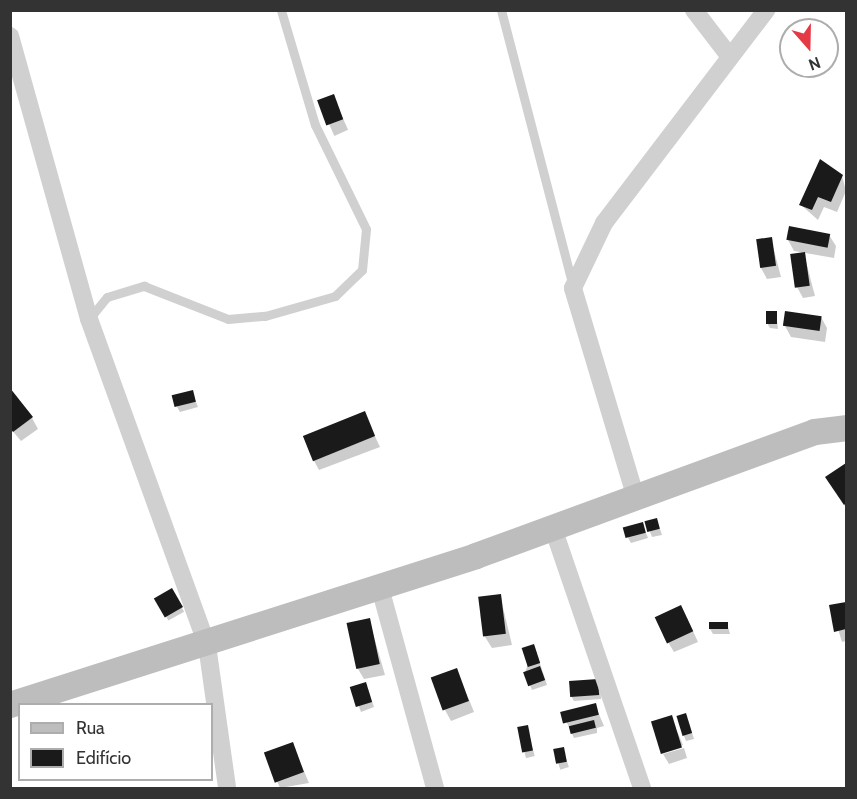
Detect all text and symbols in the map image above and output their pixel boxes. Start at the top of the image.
north arrow [779,18,839,78]
text: N [806,53,823,74]
legend [18,703,213,781]
text: Rua [76,717,105,739]
text: Edifício [76,747,131,769]

